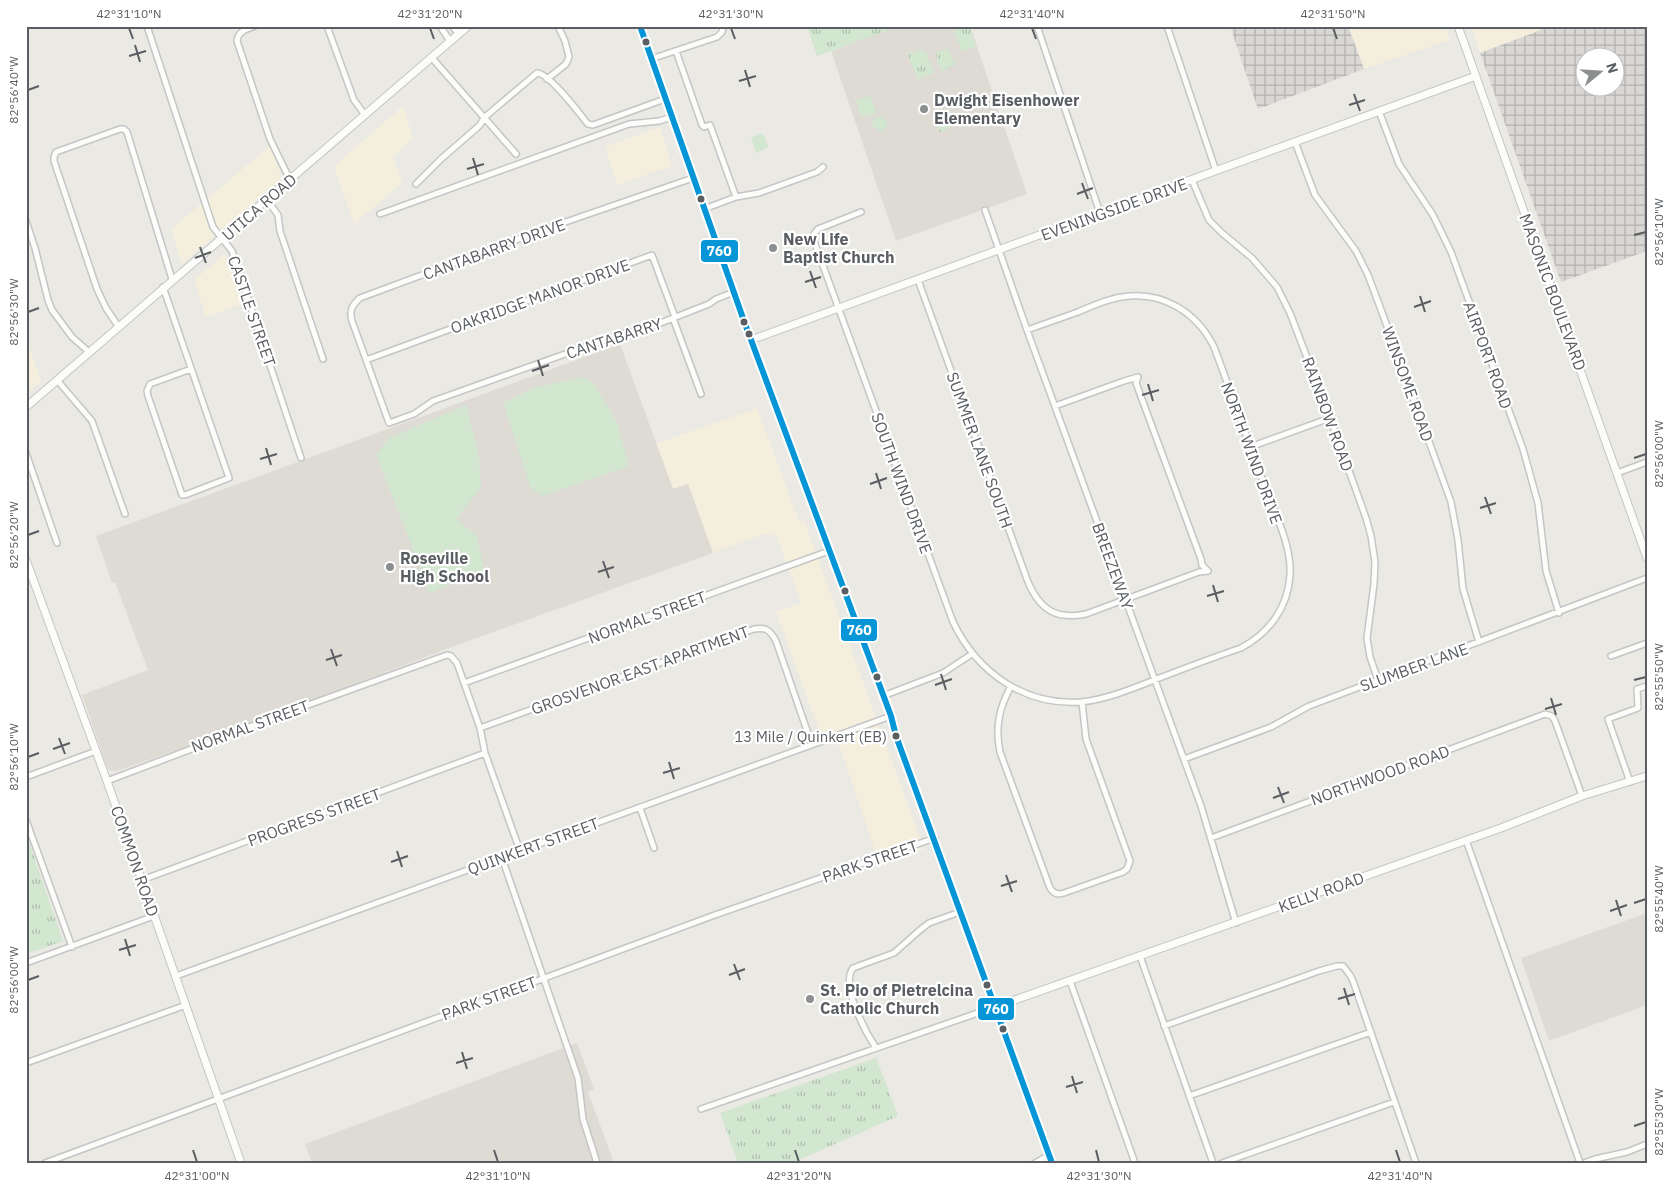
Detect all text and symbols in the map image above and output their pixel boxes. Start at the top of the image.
text: 42°31'10"N [96,6,162,21]
text: 42°31'20"N [397,6,463,21]
text: 42°31'30"N [698,6,764,21]
text: 42°31'40"N [999,6,1065,21]
text: 42°31'50"N [1300,6,1366,21]
unlabelled marker [641,37,651,47]
north arrow [1576,48,1626,98]
text: 82°56'40"W [6,56,21,124]
text: N [1602,60,1622,76]
place label: Dwight Eisenhower Elementary [934,90,1080,128]
marker: Dwight Eisenhower Elementary [918,103,930,115]
street label: UTICA ROAD [218,169,300,245]
street label: EVENINGSIDE DRIVE [1038,173,1190,245]
unlabelled marker [696,194,706,204]
text: 82°56'10"W [1651,198,1666,266]
street label: MASONIC BOULEVARD [1515,211,1591,373]
street label: CANTABARRY DRIVE [420,214,568,284]
place label: New Life Baptist Church [783,229,895,267]
line badge: 760 [700,239,739,263]
text: 760 [706,242,732,260]
marker: New Life Baptist Church [767,242,779,254]
street label: CASTLE STREET [224,253,280,369]
street label: OAKRIDGE MANOR DRIVE [448,254,632,338]
text: 82°56'30"W [6,278,21,346]
street label: AIRPORT ROAD [1459,299,1517,411]
street label: CANTABARRY [563,313,665,363]
unlabelled marker [739,317,749,327]
street label: WINSOME ROAD [1378,324,1438,444]
unlabelled marker [744,329,754,339]
street label: RAINBOW ROAD [1298,354,1358,474]
street label: SUMMER LANE SOUTH [942,369,1018,531]
street label: NORTH WIND DRIVE [1217,379,1287,527]
street label: SOUTH WIND DRIVE [867,410,937,556]
text: 82°56'00"W [1651,420,1666,488]
text: 82°56'20"W [6,501,21,569]
street label: BREEZEWAY [1088,520,1138,613]
place label: Roseville High School [400,548,489,586]
marker: Roseville High School [384,561,396,573]
street label: NORMAL STREET [585,586,709,648]
unlabelled marker [840,586,850,596]
line badge: 760 [840,618,878,642]
street label: GROSVENOR EAST APARTMENT [528,621,752,719]
text: 760 [846,621,872,639]
street label: SLUMBER LANE [1357,638,1471,696]
text: 82°55'50"W [1651,643,1666,711]
unlabelled marker [872,672,882,682]
street label: NORMAL STREET [188,695,312,757]
text: 82°56'10"W [6,723,21,791]
place label: 13 Mile / Quinkert (EB) [734,727,887,746]
marker: 13 Mile / Quinkert (EB) [891,731,901,741]
street label: NORTHWOOD ROAD [1308,741,1452,809]
street label: PROGRESS STREET [245,784,383,850]
street label: COMMON ROAD [107,803,163,919]
street label: QUINKERT STREET [465,813,601,879]
street label: PARK STREET [820,835,920,887]
text: 82°55'40"W [1651,865,1666,933]
street label: KELLY ROAD [1275,867,1367,917]
text: 82°56'00"W [6,946,21,1014]
street label: PARK STREET [439,972,539,1024]
place label: St. Pio of Pietrelcina Catholic Church [820,980,973,1018]
unlabelled marker [982,980,992,990]
marker: St. Pio of Pietrelcina Catholic Church [804,993,816,1005]
line badge: 760 [977,997,1015,1021]
text: 760 [983,1000,1009,1018]
unlabelled marker [998,1024,1008,1034]
text: 82°55'30"W [1651,1088,1666,1156]
text: 42°31'00"N [164,1168,230,1183]
text: 42°31'10"N [465,1168,531,1183]
text: 42°31'20"N [766,1168,832,1183]
text: 42°31'30"N [1066,1168,1132,1183]
text: 42°31'40"N [1367,1168,1433,1183]

